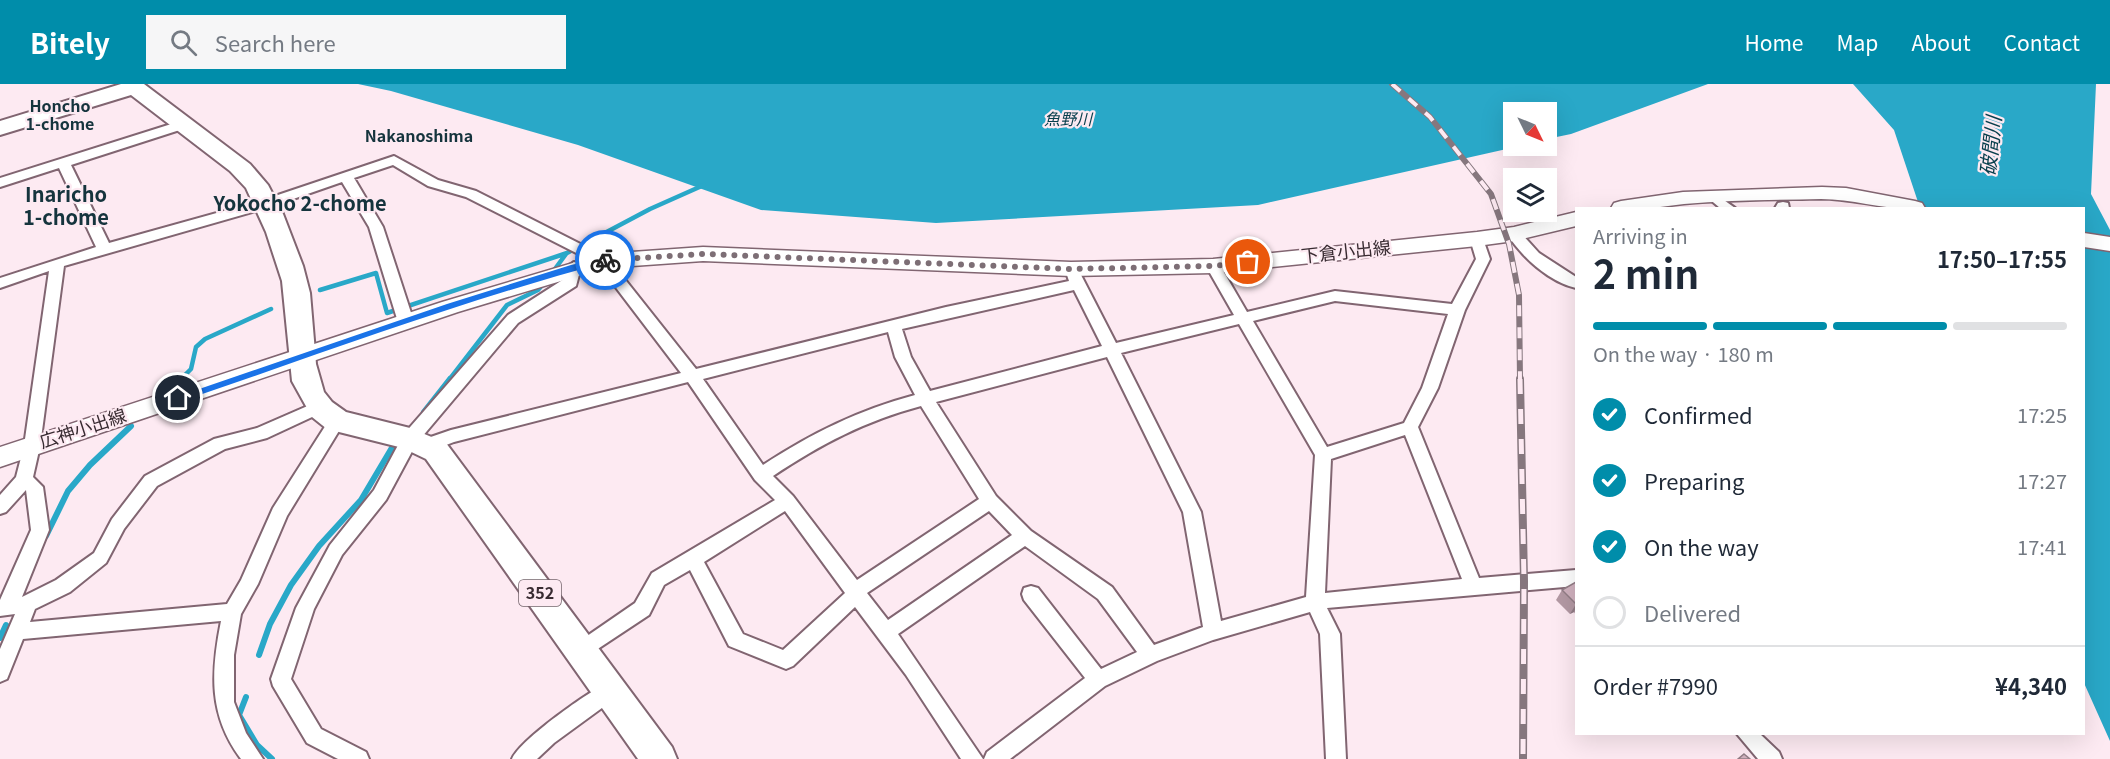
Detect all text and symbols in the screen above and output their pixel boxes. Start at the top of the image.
search box [146,15,566,69]
text: Bitely [30,22,110,62]
icon: search [167,26,200,59]
text: Search here [215,26,336,58]
text: Home [1744,27,1804,57]
text: Map [1837,27,1878,57]
text: About [1911,27,1971,57]
text: Contact [2004,27,2080,57]
district label: Honcho 1-chome [26,93,94,135]
north arrow [1503,102,1557,156]
map controls [1503,102,1557,222]
water label: 魚野川 [1044,106,1094,130]
water label: 破間川 [1972,113,2007,177]
district label: Nakanoshima [365,123,473,147]
button: layers [1503,168,1557,222]
district label: Inaricho 1-chome [23,179,109,231]
district label: Yokocho 2-chome [212,188,387,217]
text: Arriving in [1593,221,1688,250]
courier [575,230,635,290]
street label: 下倉小出線 [1300,232,1392,268]
pin [1222,236,1273,287]
text: 17:50–17:55 [1937,242,2067,274]
icon: bike [589,244,622,277]
text: 2 min [1593,244,1699,300]
icon: bag [1231,245,1264,278]
text: On the way · 180 m [1593,339,1774,368]
pin [152,372,203,423]
icon: home [161,381,194,414]
icon: check [1593,398,1626,431]
text: Confirmed [1644,398,1753,430]
text: 17:25 [2017,400,2067,429]
street label: 広神小出線 [36,401,129,453]
icon: check [1593,464,1626,497]
text: Preparing [1644,464,1744,496]
text: 17:27 [2017,466,2067,495]
icon: check [1593,530,1626,563]
text: On the way [1644,530,1759,562]
text: 17:41 [2017,532,2067,561]
road number: 352 [519,580,561,606]
text: Delivered [1644,596,1741,628]
text: Order #7990 [1593,669,1718,701]
text: ¥4,340 [1995,669,2067,701]

